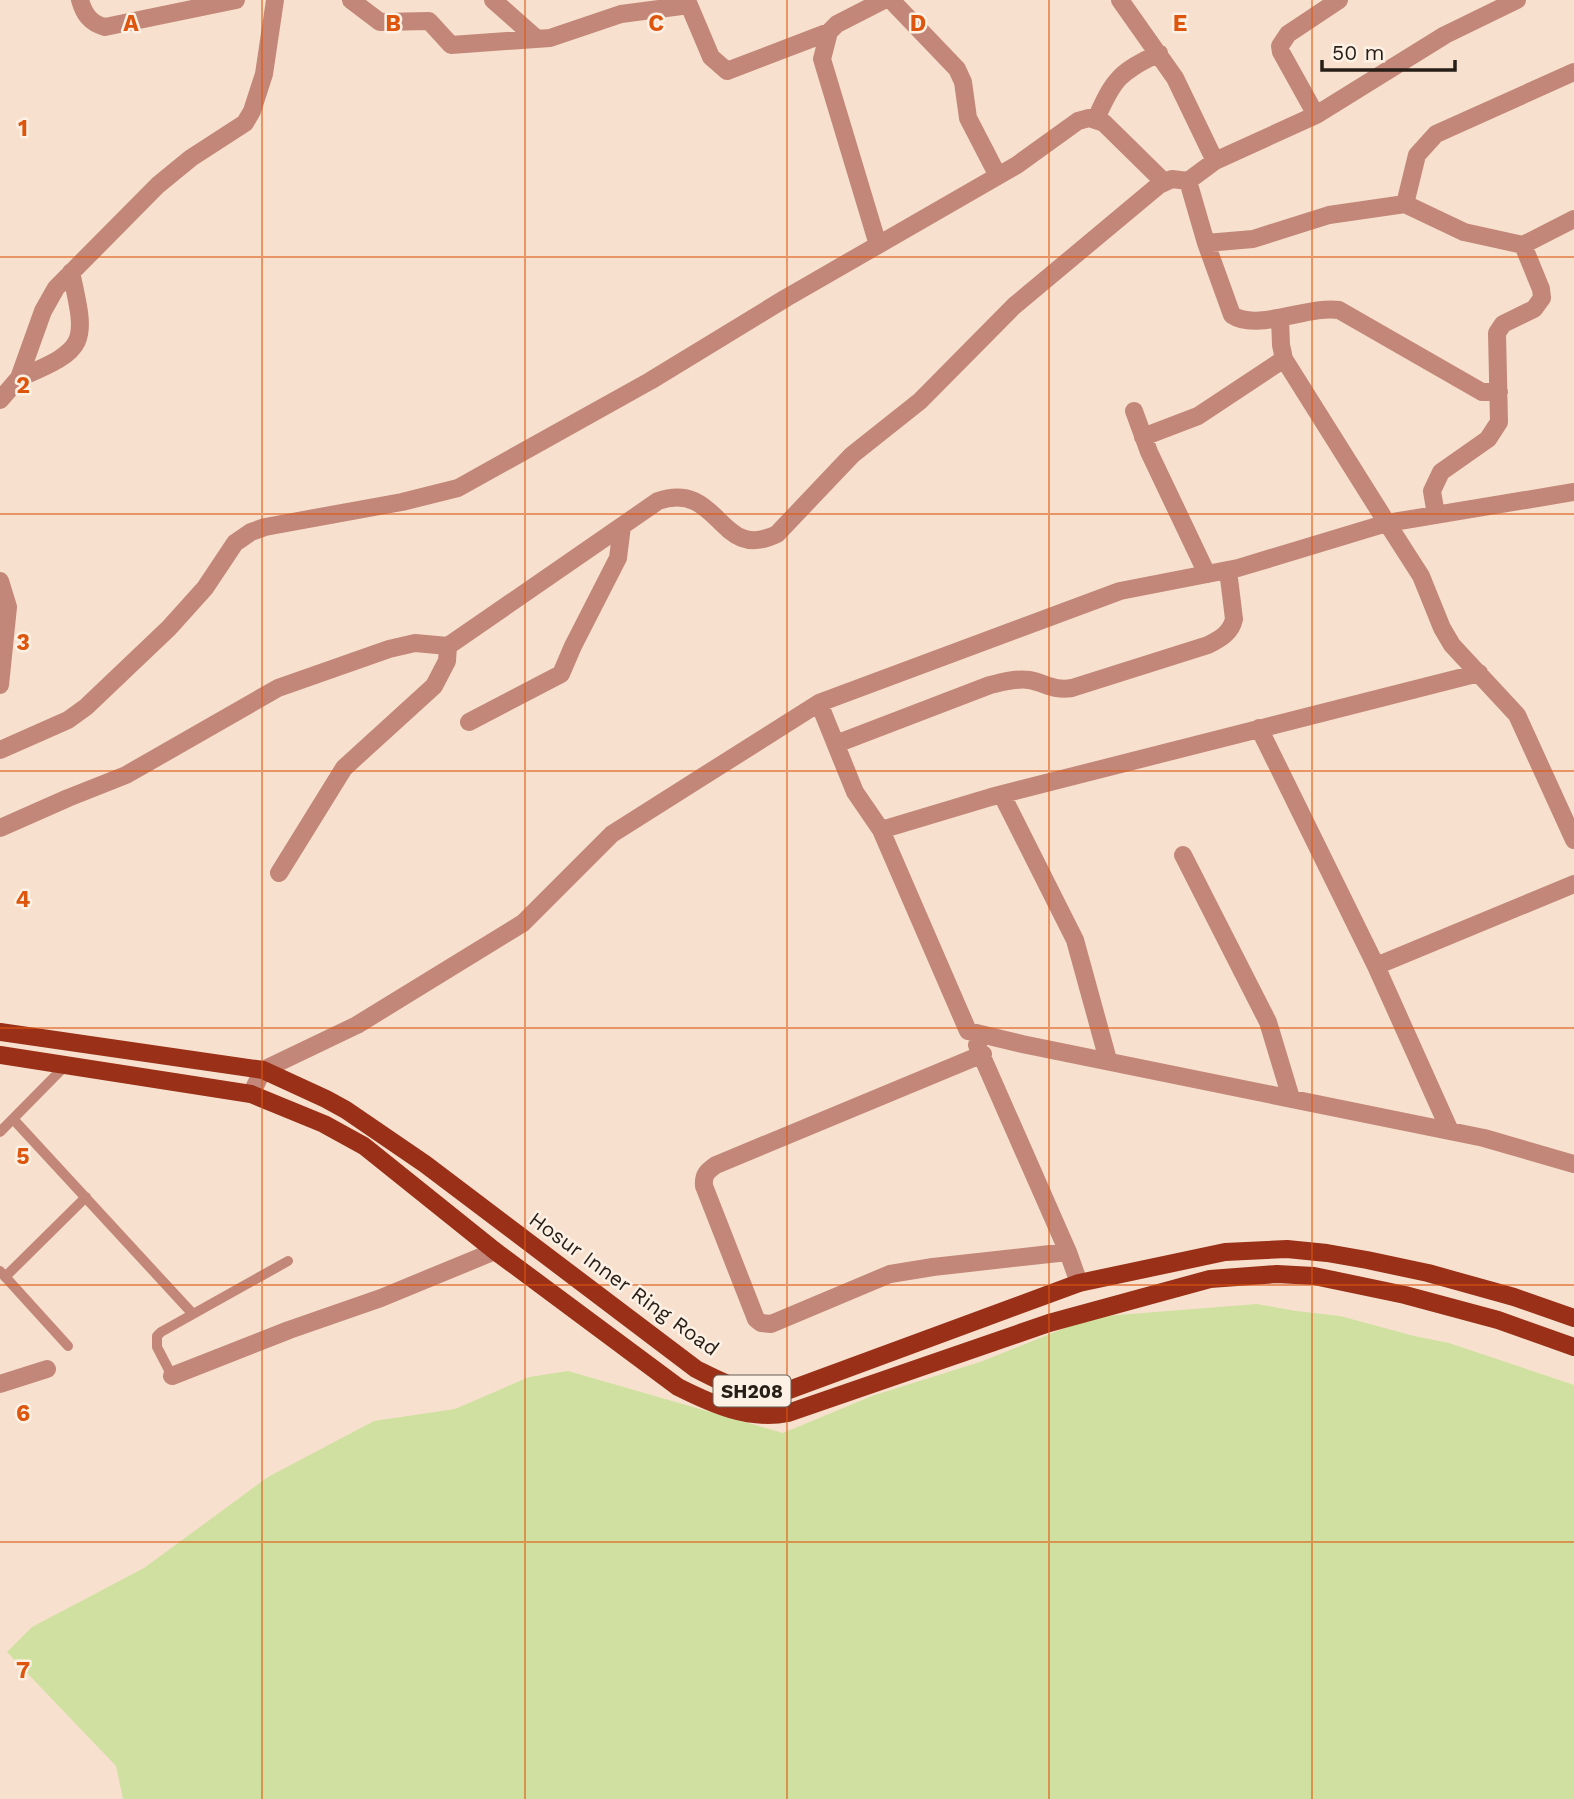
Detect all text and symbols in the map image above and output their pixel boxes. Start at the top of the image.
text: A [123,10,139,37]
text: B [385,10,401,37]
text: C [648,10,664,37]
text: D [910,10,926,37]
text: E [1173,10,1187,37]
scale bar [1322,28,1455,72]
text: 50 m [1332,40,1384,65]
text: 1 [18,115,28,142]
text: 2 [16,372,30,399]
text: 3 [16,629,30,656]
text: 4 [16,886,31,913]
text: 5 [16,1143,30,1170]
street label: Hosur Inner Ring Road [524,1206,724,1361]
road number: SH208 [714,1376,790,1406]
text: 6 [16,1400,30,1427]
text: 7 [16,1657,30,1684]

